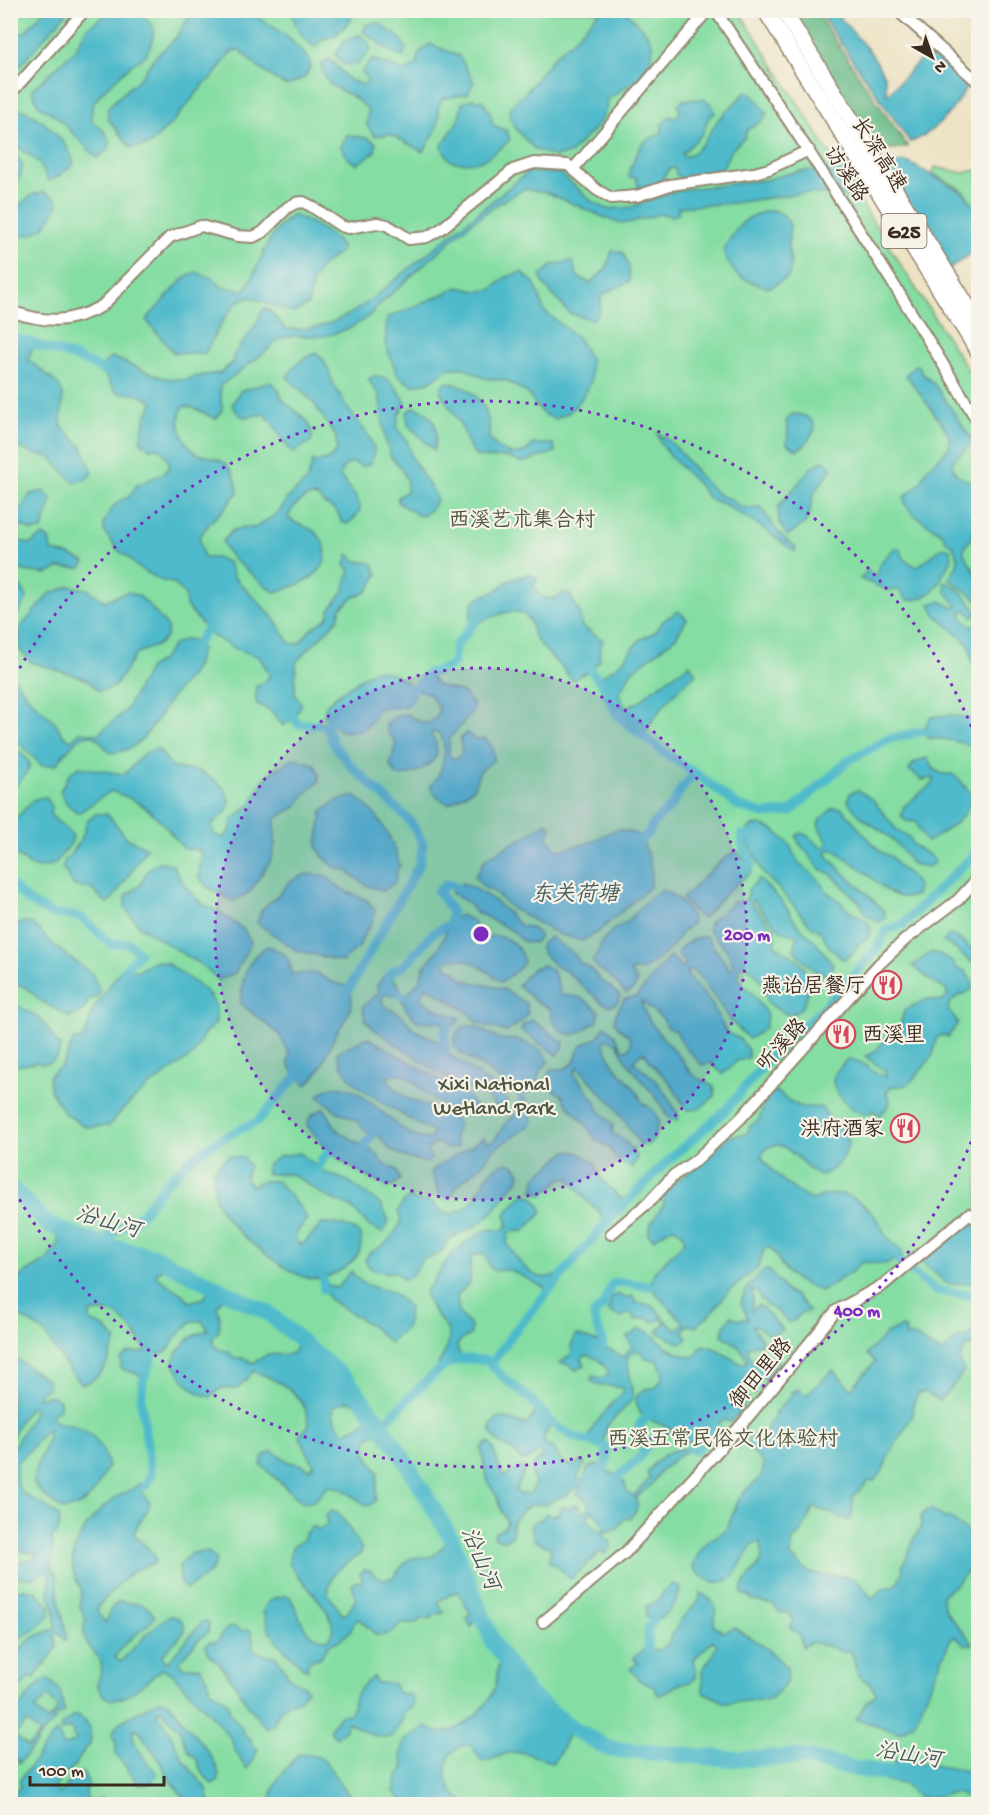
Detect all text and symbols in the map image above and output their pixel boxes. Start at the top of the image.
north arrow [902,27,962,87]
text: N [929,55,950,77]
street label: 长深高速 [844,113,912,198]
street label: 访溪路 [816,141,873,208]
road number: G25 [882,214,926,248]
park label: 西溪艺术集合村 [449,508,596,535]
water label: 东关荷塘 [531,881,621,909]
centre of rings [471,924,491,944]
text: 200 m [724,926,770,947]
restaurant icon: 燕诒居餐厅 [871,969,903,1001]
place label: 燕诒居餐厅 [761,974,866,1001]
street label: 听溪路 [752,1013,814,1078]
restaurant icon: 西溪里 [825,1018,857,1050]
place label: 西溪里 [862,1024,925,1050]
park label: Xixi National Wetland Park [434,1074,557,1123]
restaurant icon: 洪府酒家 [889,1112,921,1144]
place label: 洪府酒家 [800,1117,884,1144]
water label: 沿山河 [73,1202,146,1246]
text: 400 m [833,1302,880,1323]
street label: 御田里路 [725,1333,799,1414]
park label: 西溪五常民俗文化体验村 [608,1427,839,1454]
water label: 沿山河 [453,1524,504,1598]
water label: 沿山河 [874,1738,946,1776]
scale bar [30,1749,164,1787]
text: 100 m [38,1762,84,1783]

